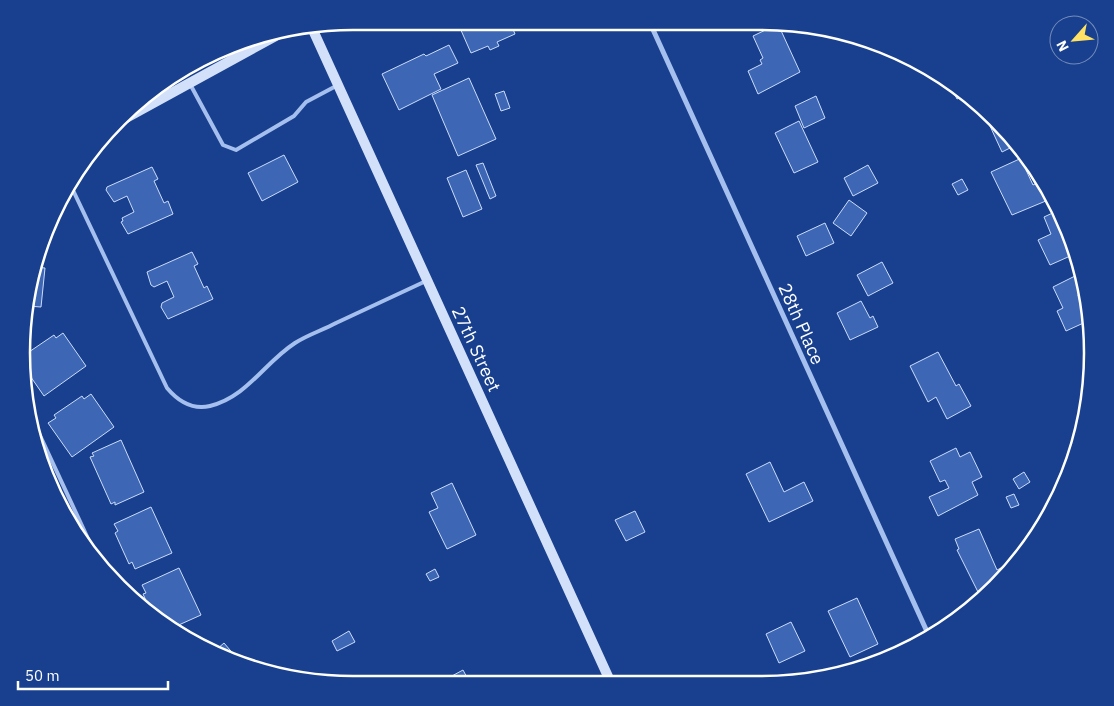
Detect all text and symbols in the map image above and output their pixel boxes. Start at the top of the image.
north arrow [1049,15,1099,65]
text: N [1052,37,1073,55]
street label: 28th Place [773,280,830,368]
street label: 27th Street [447,302,506,395]
scale bar [18,658,168,690]
text: 50 m [25,666,60,685]

